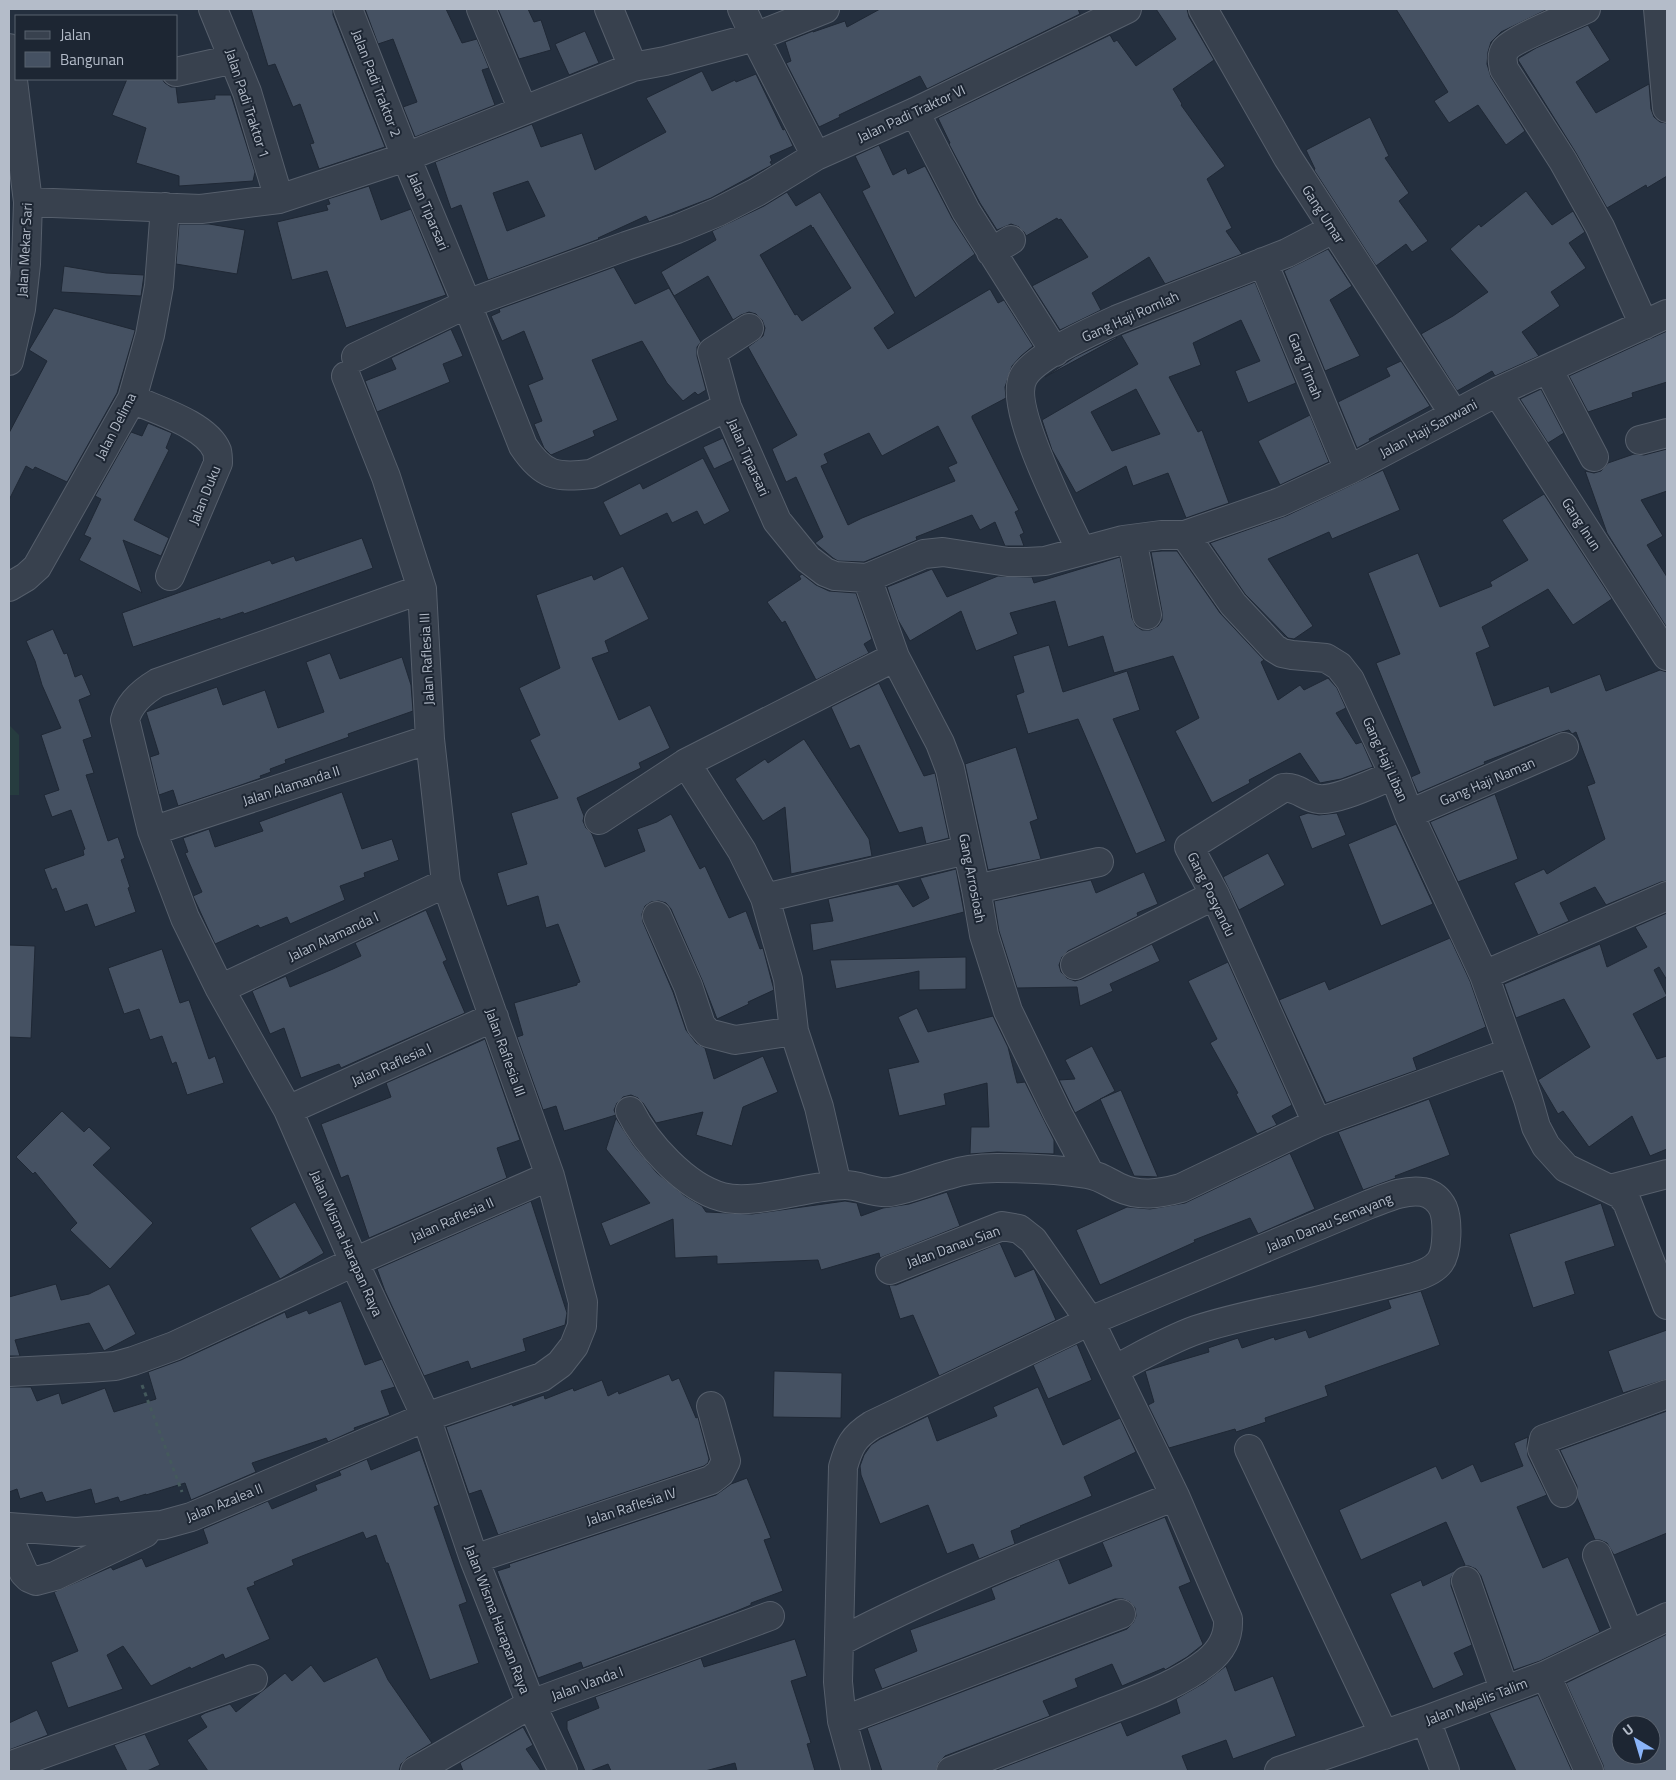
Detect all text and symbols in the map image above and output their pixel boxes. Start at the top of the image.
legend [15,15,178,80]
text: Jalan [60,23,91,46]
street label: Jalan Padi Traktor 2 [347,26,407,140]
street label: Jalan Padi Traktor 1 [220,46,276,160]
text: Bangunan [60,48,124,71]
street label: Jalan Padi Traktor VI [853,79,969,147]
street label: Jalan Tiparsari [403,169,455,253]
street label: Gang Umar [1297,181,1351,248]
street label: Jalan Mekar Sari [11,202,37,298]
street label: Gang Haji Romlah [1078,285,1182,347]
street label: Gang Timah [1283,330,1329,402]
street label: Jalan Delima [89,389,141,463]
street label: Jalan Haji Sanwani [1375,393,1481,463]
street label: Jalan Tiparsari [723,415,775,499]
street label: Jalan Duku [183,462,225,528]
street label: Gang Inun [1557,493,1607,555]
street label: Jalan Raflesia III [413,612,439,706]
street label: Gang Haji Liban [1358,713,1414,805]
street label: Gang Haji Naman [1436,751,1538,811]
street label: Jalan Alamanda II [240,759,342,811]
street label: Gang Arrosioah [954,832,992,924]
street label: Gang Posyandu [1183,848,1241,940]
street label: Jalan Alamanda I [284,906,382,966]
street label: Jalan Raflesia III [480,1005,532,1099]
street label: Jalan Raflesia I [348,1037,434,1091]
street label: Jalan Wisma Harapan Raya [305,1166,389,1320]
street label: Jalan Danau Semayang [1263,1187,1395,1257]
street label: Jalan Raflesia II [407,1191,497,1247]
street label: Jalan Danau Sian [903,1219,1003,1273]
street label: Jalan Azalea II [183,1477,265,1527]
street label: Jalan Raflesia IV [583,1482,679,1530]
street label: Jalan Wisma Harapan Raya [460,1541,536,1697]
street label: Jalan Vanda I [548,1660,626,1706]
street label: Jalan Majelis Talim [1422,1672,1530,1730]
north arrow [1611,1715,1661,1765]
text: U [1618,1718,1638,1740]

